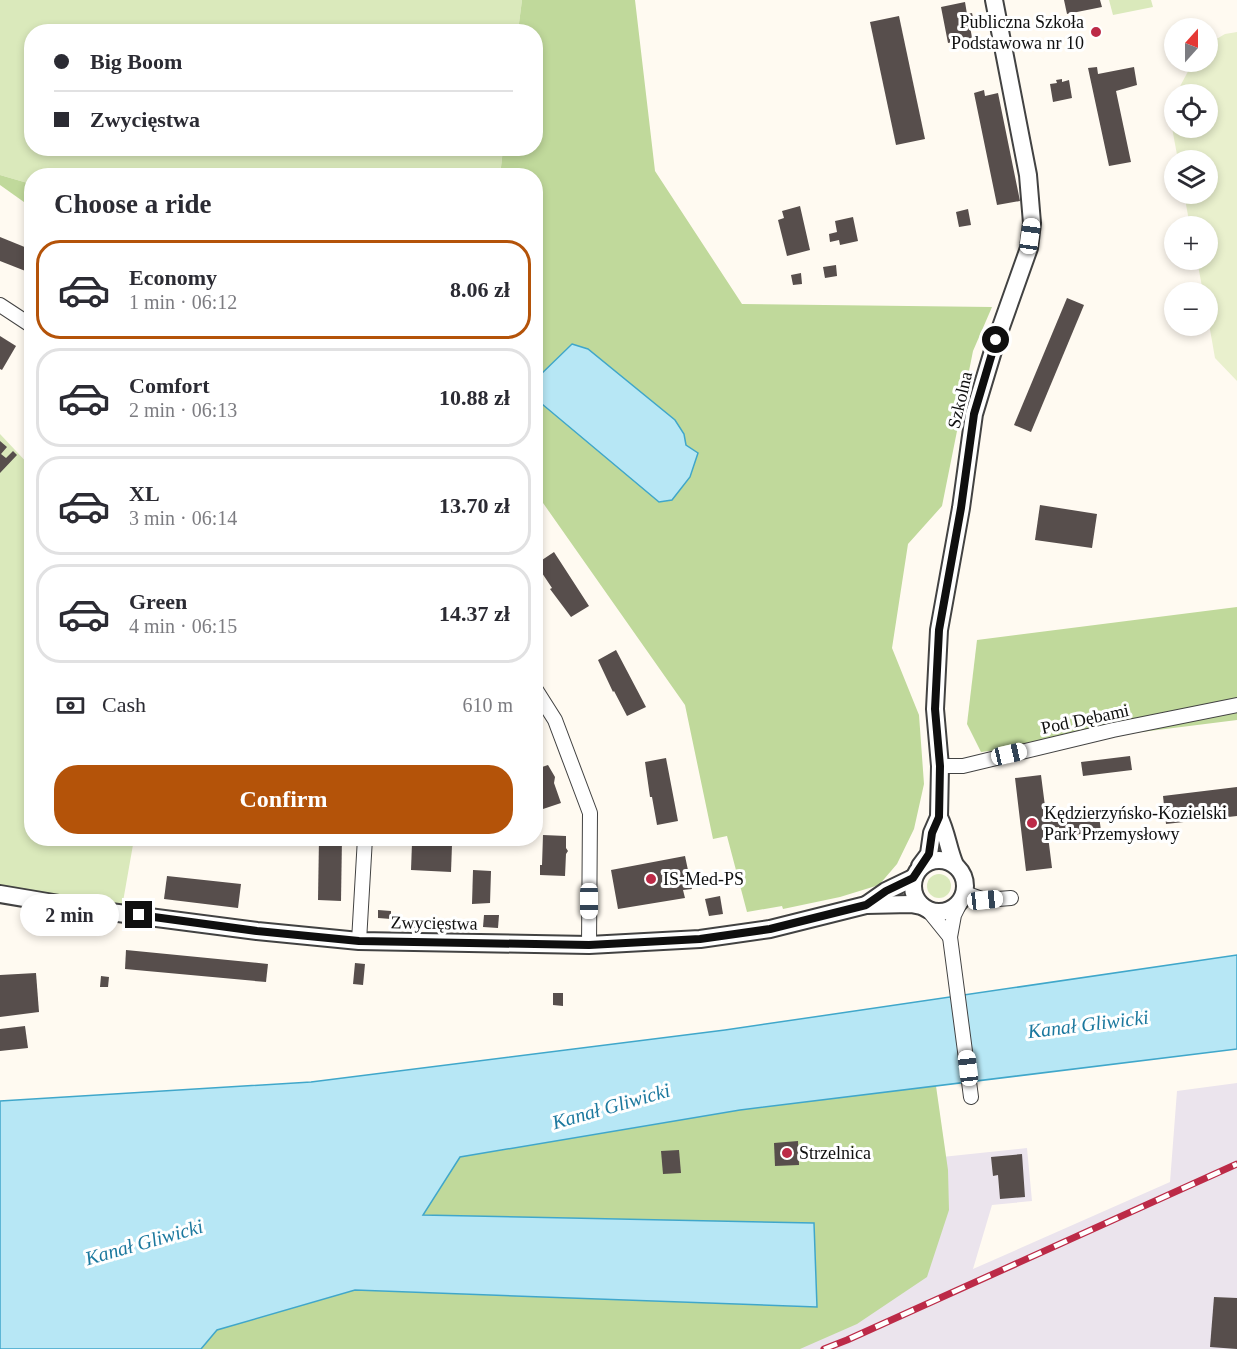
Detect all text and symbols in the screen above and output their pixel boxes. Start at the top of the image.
place label: Publiczna Szkoła Podstawowa nr 10 [951,12,1084,53]
north arrow [1164,18,1218,72]
map controls [1164,18,1218,336]
marker: Publiczna Szkoła Podstawowa nr 10 [1089,25,1103,39]
text: Big Boom [90,49,182,74]
button: locate [1164,84,1218,138]
text: Zwycięstwa [90,107,200,132]
button: layers [1164,150,1218,204]
text: Choose a ride [54,189,212,219]
button: + [1164,216,1218,270]
car [1019,217,1041,255]
icon: car [57,263,111,317]
text: Economy [129,265,217,290]
text: 8.06 zł [450,277,510,302]
button: − [1164,282,1218,336]
text: 1 min · 06:12 [129,291,237,313]
route start [982,326,1009,353]
street label: Szkolna [944,369,976,431]
icon: car [57,371,111,425]
text: Comfort [129,373,210,398]
text: 10.88 zł [439,385,510,410]
text: 2 min · 06:13 [129,399,237,421]
icon: car [57,479,111,533]
text: XL [129,481,160,506]
text: 13.70 zł [439,493,510,518]
text: 3 min · 06:14 [129,507,237,529]
icon: car [57,587,111,641]
text: Green [129,589,187,614]
text: 14.37 zł [439,601,510,626]
text: 4 min · 06:15 [129,615,237,637]
icon: cash [54,689,87,722]
text: Cash [102,692,146,717]
text: 610 m [462,694,513,716]
street label: Pod Dębami [1039,700,1131,738]
car [989,741,1029,767]
button: Confirm [54,765,513,834]
place label: Kędzierzyńsko-Kozielski Park Przemysłowy [1044,803,1227,844]
marker: Kędzierzyńsko-Kozielski Park Przemysłowy [1025,816,1039,830]
place label: IS-Med-PS [663,869,744,889]
marker: IS-Med-PS [644,872,658,886]
car [580,883,598,919]
car [966,889,1004,911]
callout: 2 min [19,894,118,936]
route end [125,901,152,928]
text: 2 min [45,904,94,926]
street label: Zwycięstwa [390,912,478,934]
water label: Kanał Gliwicki [1025,1006,1150,1042]
car [957,1049,979,1087]
water label: Kanał Gliwicki [549,1079,673,1134]
place label: Strzelnica [799,1143,871,1163]
marker: Strzelnica [780,1146,794,1160]
water label: Kanał Gliwicki [82,1215,206,1270]

